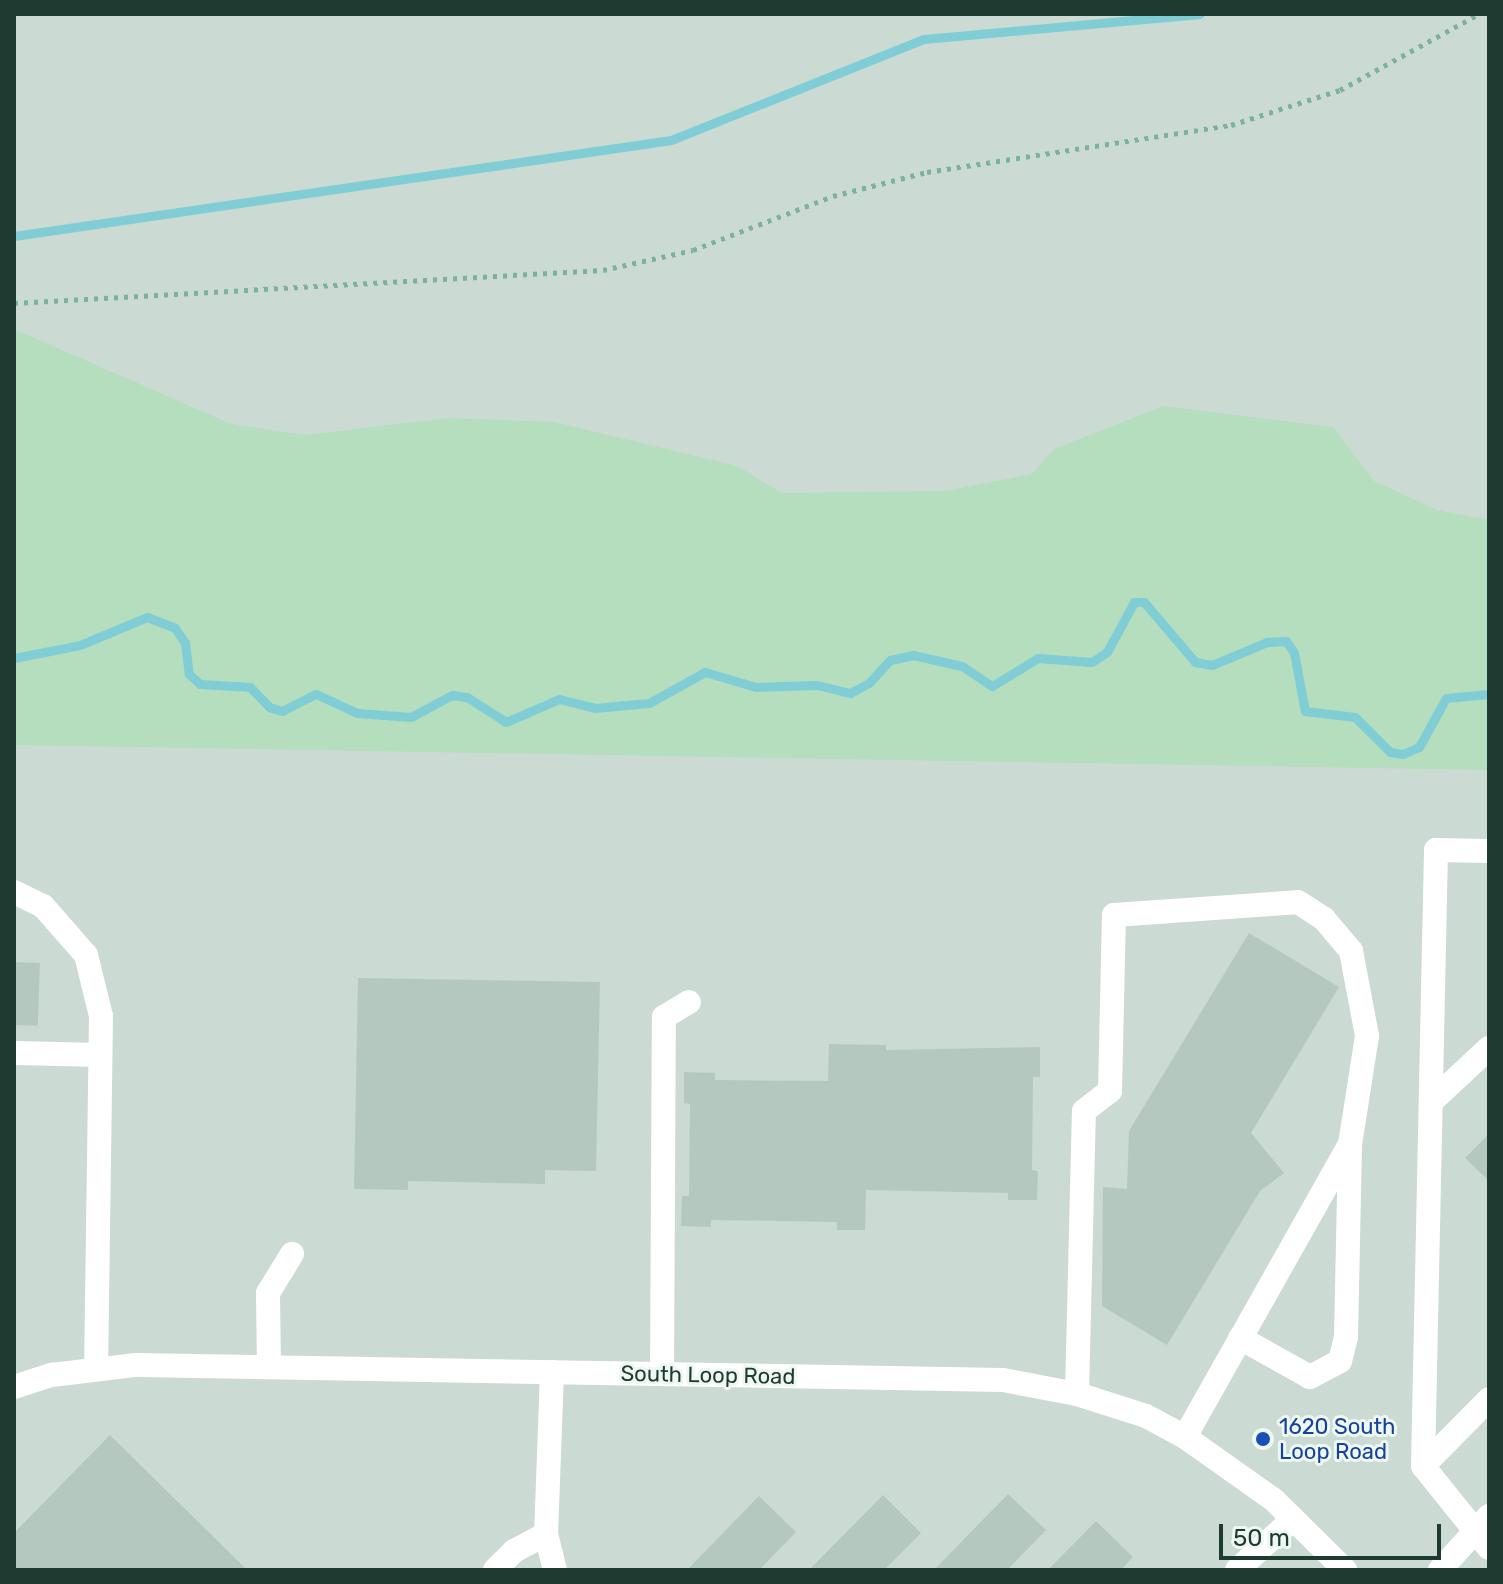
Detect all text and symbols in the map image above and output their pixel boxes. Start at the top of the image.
street label: South Loop Road [620,1360,796,1390]
place label: 1620 South Loop Road [1279,1413,1396,1464]
marker: 1620 South Loop Road [1254,1430,1272,1448]
scale bar [1223,1508,1445,1558]
text: 50 m [1233,1524,1290,1552]

